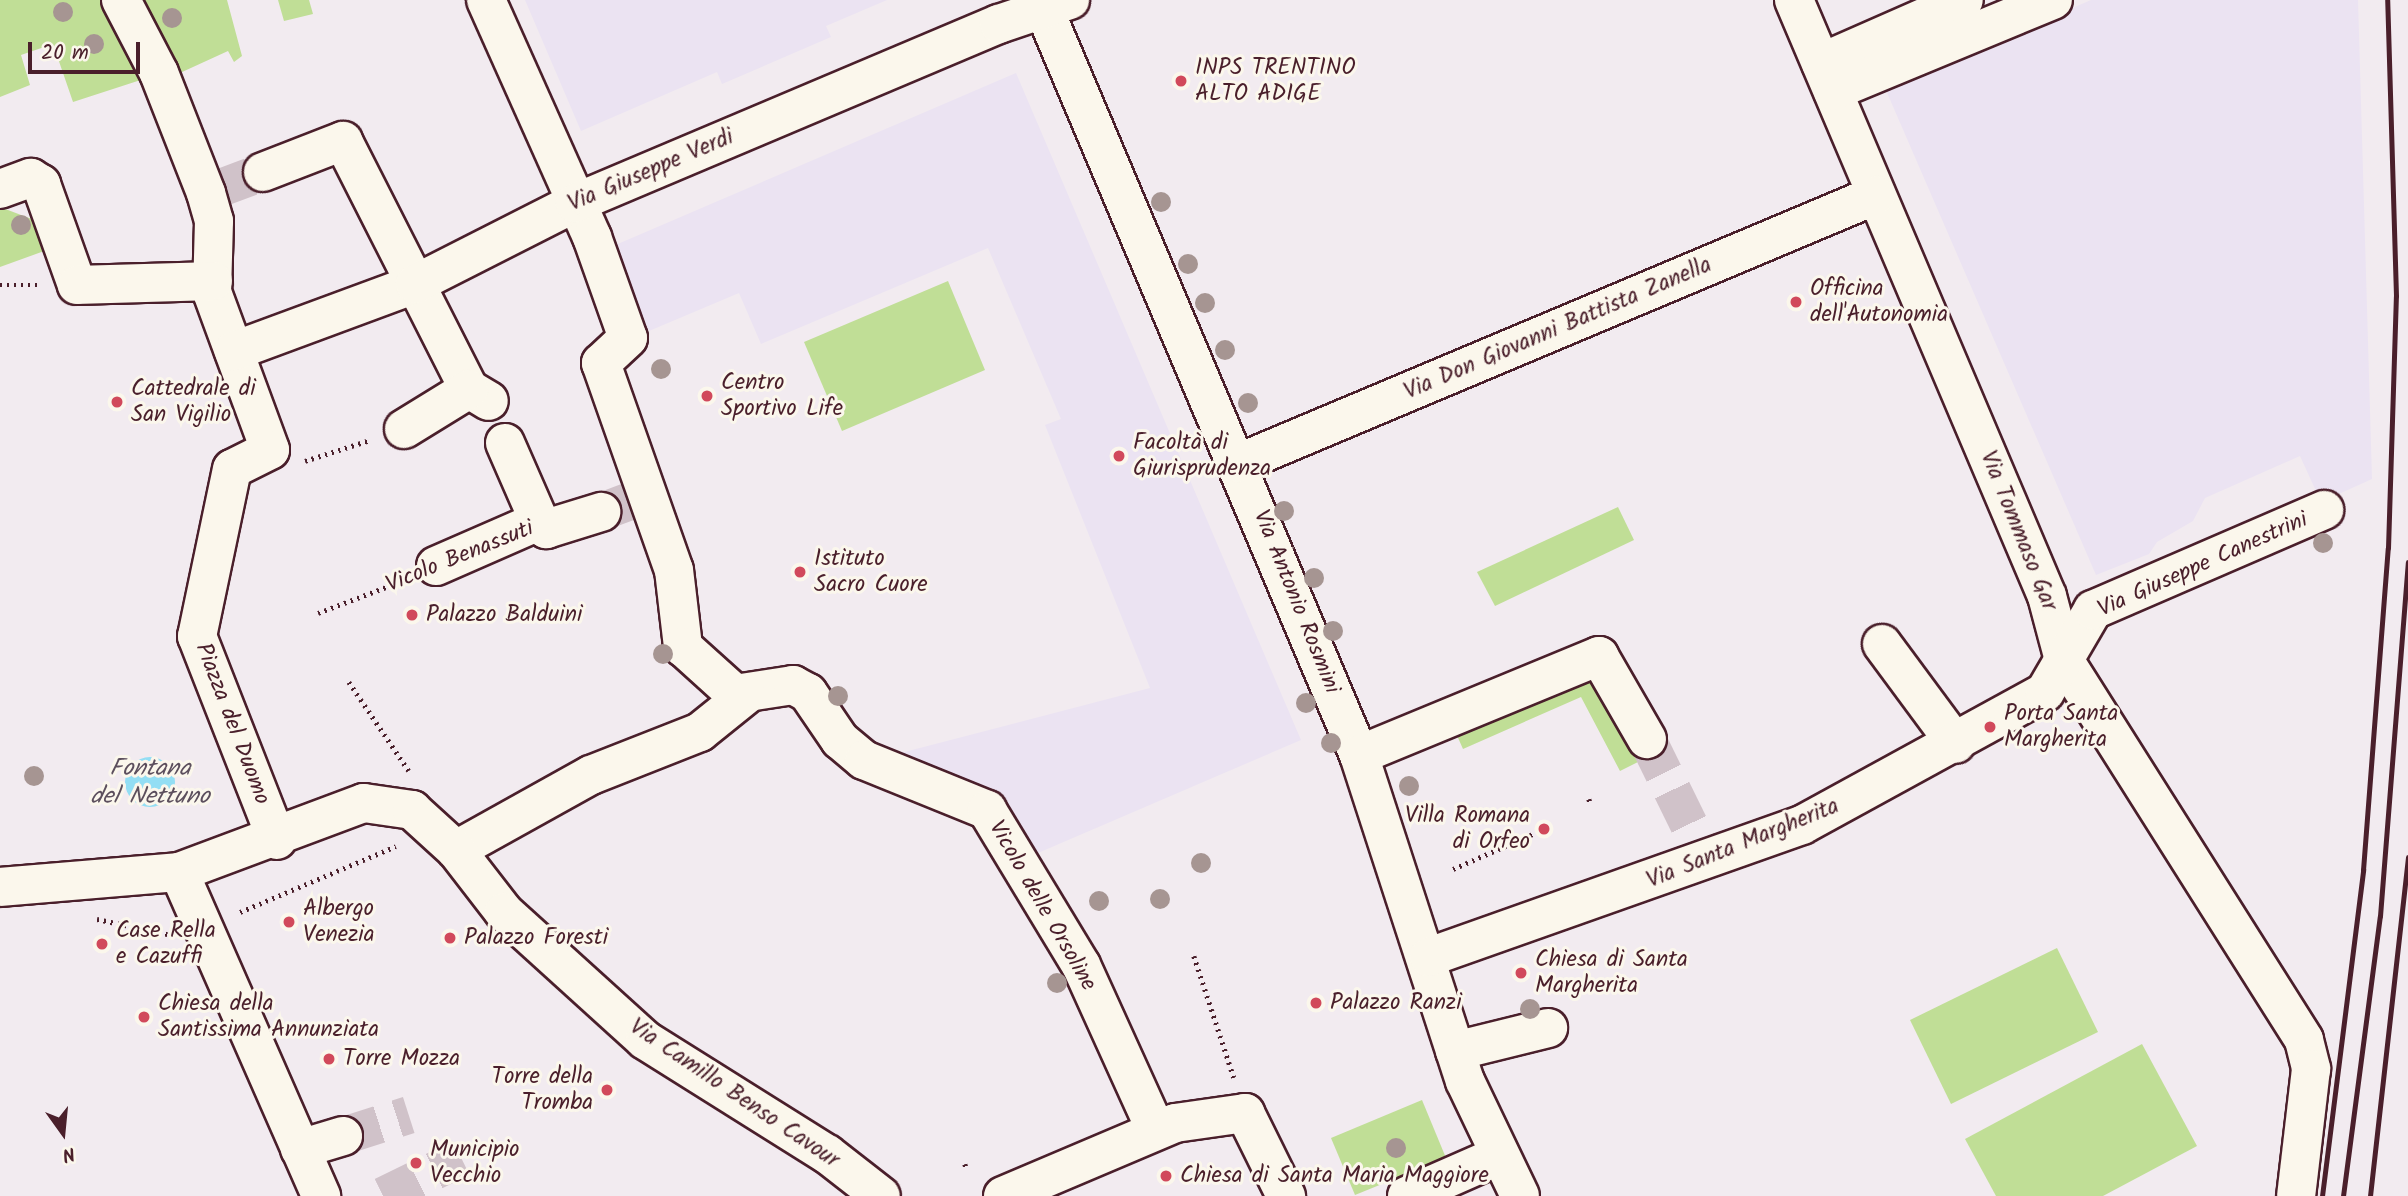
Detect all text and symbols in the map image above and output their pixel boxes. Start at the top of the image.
scale bar [32,28,144,72]
text: 20 m [41,37,89,70]
place label: INPS TRENTINO ALTO ADIGE [1195,54,1355,108]
marker: INPS TRENTINO ALTO ADIGE [1173,73,1189,89]
street label: Via Giuseppe Verdi [564,124,738,218]
street label: Via Don Giovanni Battista Zanella [1400,252,1716,406]
place label: Officina dell'Autonomia [1810,275,1948,329]
marker: Officina dell'Autonomia [1788,294,1804,310]
place label: Centro Sportivo Life [721,369,843,423]
place label: Cattedrale di San Vigilio [131,375,256,429]
marker: Centro Sportivo Life [699,388,715,404]
marker: Cattedrale di San Vigilio [109,394,125,410]
place label: Facoltà di Giurisprudenza [1133,429,1271,483]
street label: Via Tommaso Gar [1973,447,2063,615]
marker: Facoltà di Giurisprudenza [1111,448,1127,464]
street label: Via Antonio Rosmini [1247,506,1345,698]
street label: Via Giuseppe Canestrini [2094,506,2312,624]
street label: Vicolo Benassuti [382,515,538,599]
place label: Istituto Sacro Cuore [814,545,928,599]
marker: Istituto Sacro Cuore [792,564,808,580]
place label: Palazzo Balduini [426,601,582,629]
marker: Palazzo Balduini [404,607,420,623]
street label: Piazza del Duomo [189,639,275,809]
place label: Porta Santa Margherita [2004,700,2118,754]
marker: Porta Santa Margherita [1982,719,1998,735]
water label: Fontana del Nettuno [90,755,210,811]
street label: Via Santa Margherita [1643,793,1843,895]
place label: Villa Romana di Orfeo [1405,802,1530,856]
street label: Vicolo delle Orsoline [982,816,1102,996]
marker: Villa Romana di Orfeo [1536,821,1552,837]
place label: Albergo Venezia [303,895,375,949]
marker: Albergo Venezia [281,914,297,930]
place label: Case Rella e Cazuffi [116,917,216,971]
place label: Palazzo Foresti [464,924,608,952]
marker: Palazzo Foresti [442,930,458,946]
marker: Case Rella e Cazuffi [94,936,110,952]
place label: Chiesa di Santa Margherita [1535,946,1688,1000]
marker: Chiesa di Santa Margherita [1513,965,1529,981]
place label: Palazzo Ranzi [1330,989,1462,1017]
place label: Chiesa della Santissima Annunziata [158,990,379,1044]
marker: Palazzo Ranzi [1308,995,1324,1011]
marker: Chiesa della Santissima Annunziata [136,1009,152,1025]
street label: Via Camillo Benso Cavour [624,1013,844,1175]
place label: Torre Mozza [343,1045,460,1073]
marker: Torre Mozza [321,1051,337,1067]
place label: Torre della Tromba [492,1063,593,1117]
marker: Torre della Tromba [599,1082,615,1098]
north arrow [28,1098,98,1168]
place label: Municipio Vecchio [430,1136,520,1190]
text: N [59,1137,78,1169]
marker: Municipio Vecchio [408,1155,424,1171]
place label: Chiesa di Santa Maria Maggiore [1180,1162,1489,1190]
marker: Chiesa di Santa Maria Maggiore [1158,1168,1174,1184]

